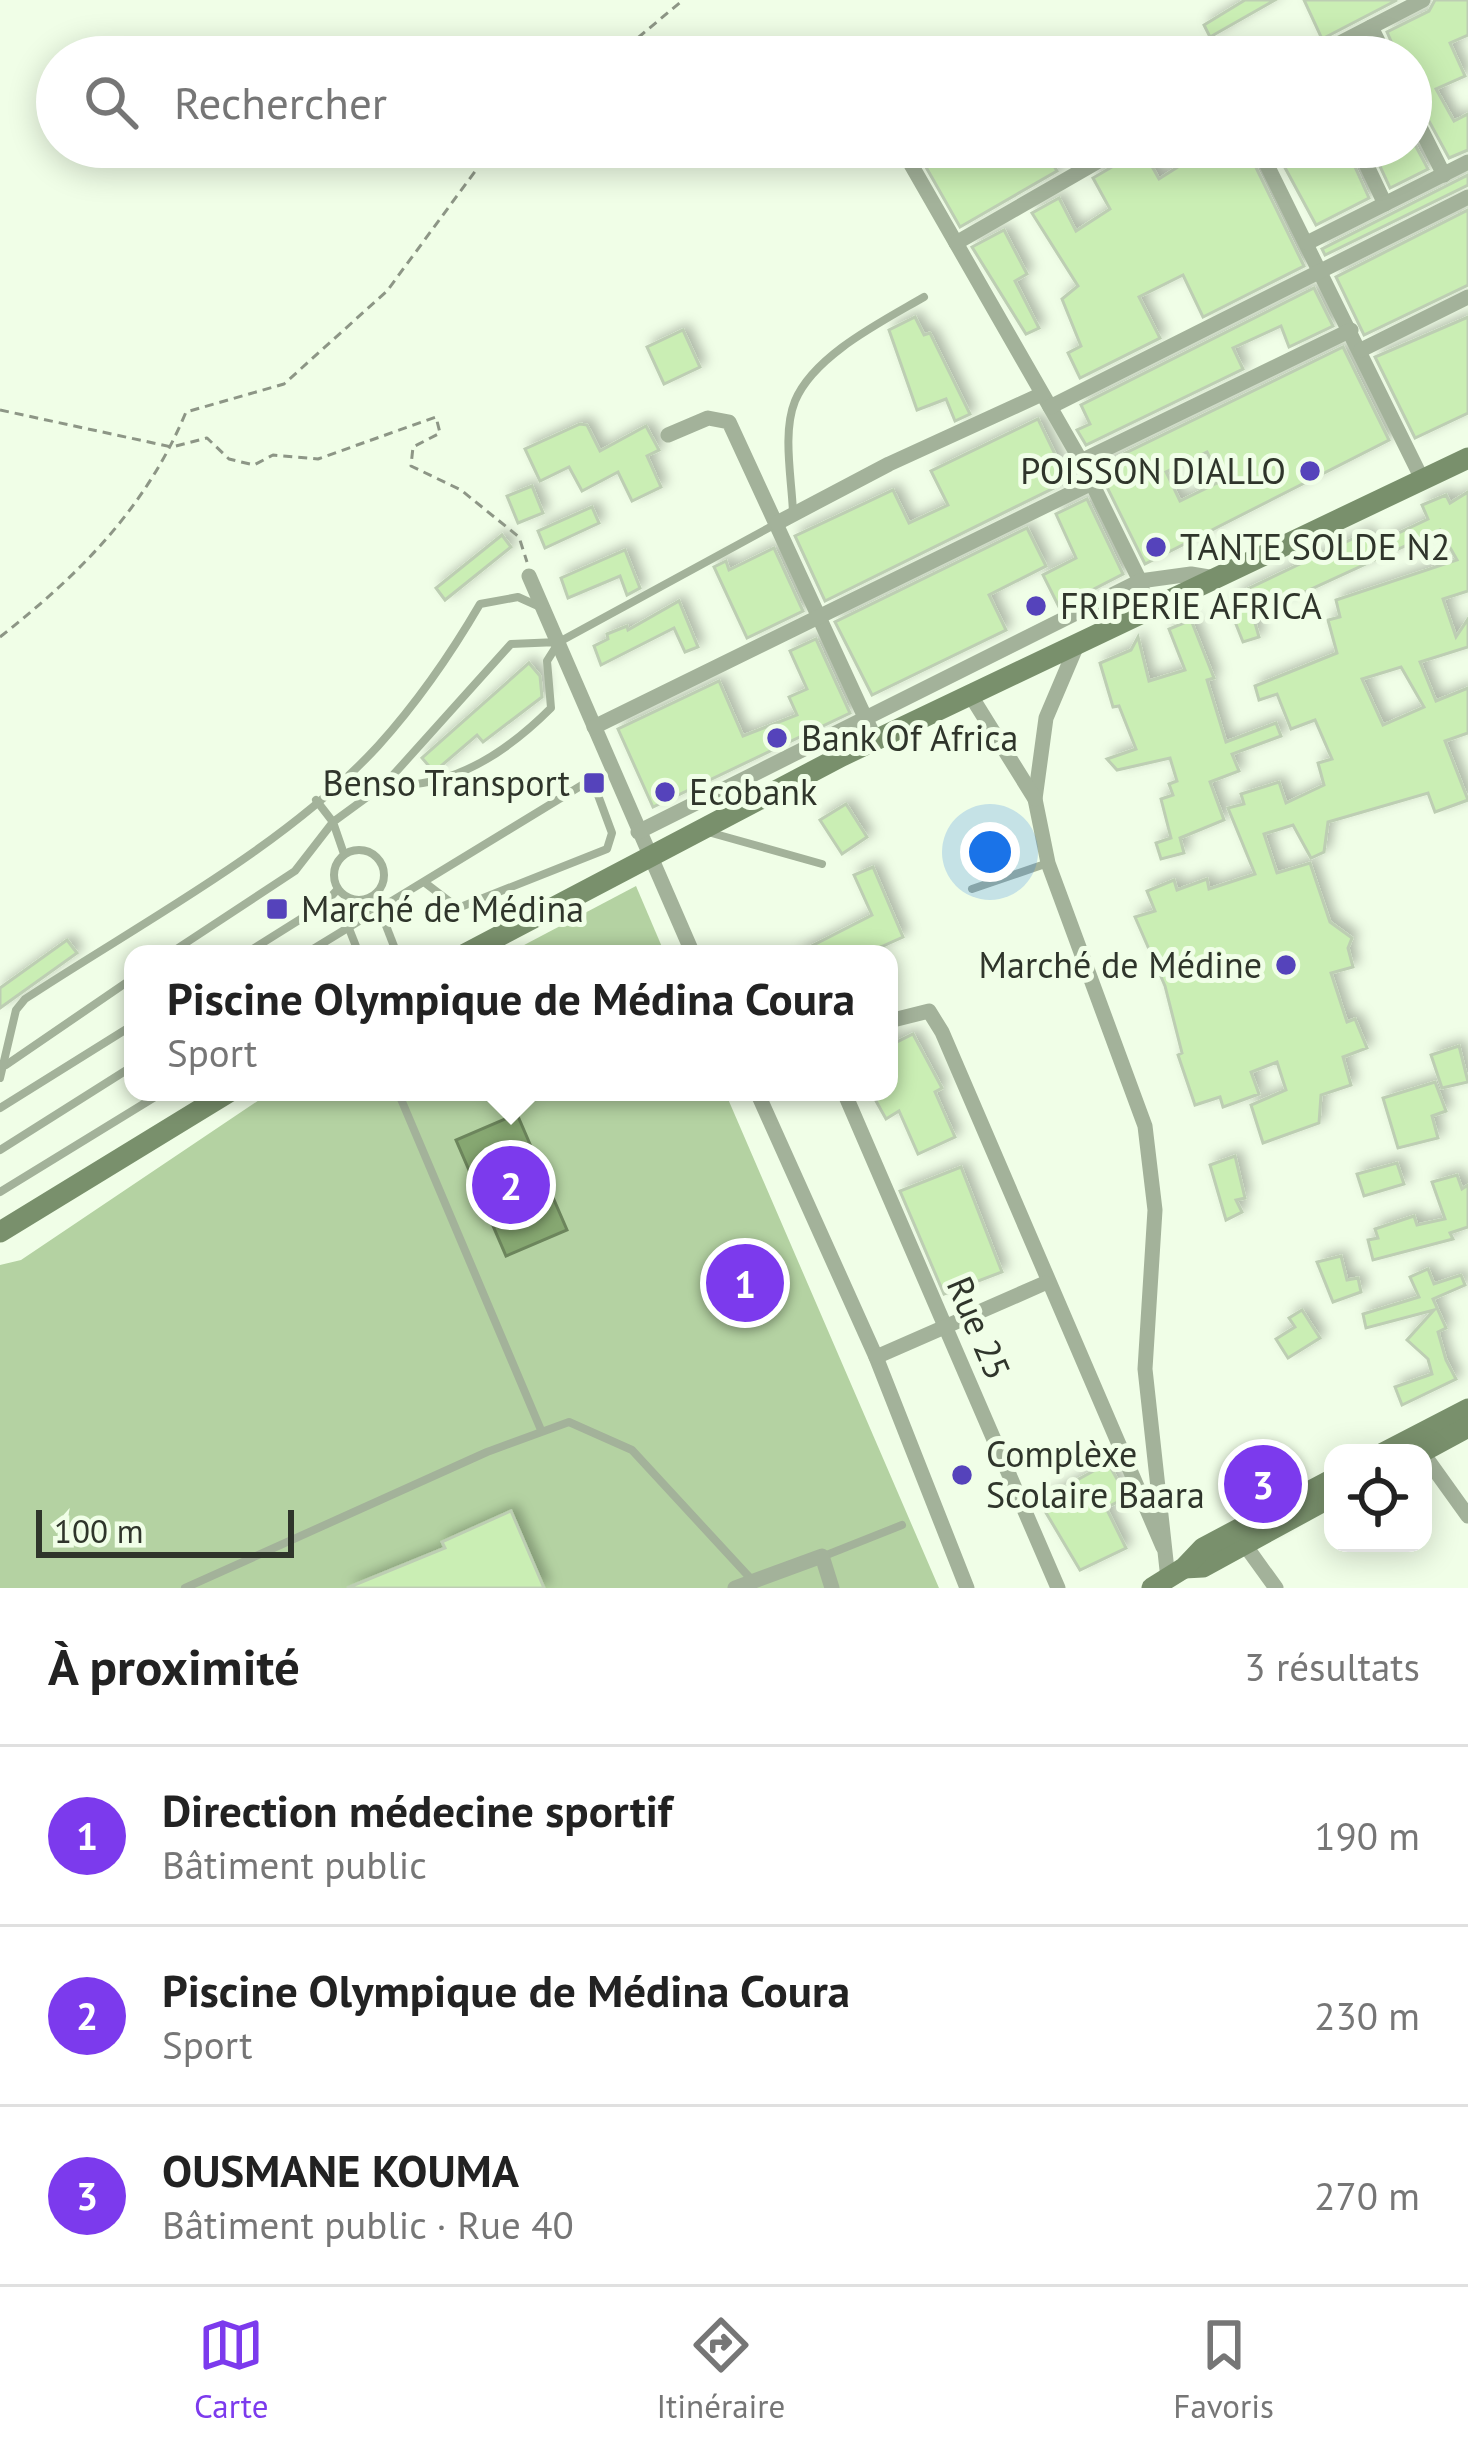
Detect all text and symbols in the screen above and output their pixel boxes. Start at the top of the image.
search box [36,36,1432,168]
icon: search [78,69,144,135]
text: Rechercher [174,73,387,131]
place label: POISSON DIALLO [1020,447,1286,494]
marker: POISSON DIALLO [1297,458,1323,484]
place label: TANTE SOLDE N2 [1180,523,1450,570]
marker: TANTE SOLDE N2 [1143,534,1169,560]
place label: FRIPERIE AFRICA [1060,582,1322,629]
marker: FRIPERIE AFRICA [1023,593,1049,619]
place label: Bank Of Africa [801,714,1018,761]
marker: Bank Of Africa [764,725,790,751]
place label: Benso Transport [323,759,570,806]
place label: Ecobank [689,768,817,815]
marker: Benso Transport [581,770,607,796]
marker: Ecobank [652,779,678,805]
your location [960,822,1020,882]
place label: Marché de Médina [301,885,584,932]
marker: Marché de Médina [264,896,290,922]
place label: Marché de Médine [979,941,1262,988]
popup [124,945,898,1101]
marker: Marché de Médine [1273,952,1299,978]
text: Piscine Olympique de Médina Coura [167,969,855,1027]
text: Sport [167,1027,257,1078]
pin: 2 [472,1140,550,1230]
pin: 1 [706,1238,784,1328]
street label: Rue 25 [937,1269,1022,1387]
place label: Complèxe Scolaire Baara [986,1430,1205,1518]
pin: 3 [1224,1439,1302,1529]
map controls [1324,1444,1432,1552]
button: locate [1324,1444,1432,1552]
marker: Complèxe Scolaire Baara [949,1462,975,1488]
scale bar [36,1504,294,1557]
text: 100 m [54,1509,144,1552]
text: À proximité [48,1633,300,1699]
text: 3 résultats [1244,1641,1420,1692]
text: Direction médecine sportif [162,1781,672,1839]
text: 1 [76,1810,98,1861]
text: 190 m [1314,1810,1420,1861]
text: Bâtiment public [162,1839,427,1890]
text: Piscine Olympique de Médina Coura [162,1961,850,2019]
text: 2 [76,1990,98,2041]
text: 230 m [1314,1990,1420,2041]
text: Sport [162,2019,252,2070]
text: OUSMANE KOUMA [162,2141,519,2199]
text: 3 [76,2170,98,2221]
text: 270 m [1314,2170,1420,2221]
text: Bâtiment public · Rue 40 [162,2199,574,2250]
tab: Carte [194,2312,268,2427]
tab: Itinéraire [656,2312,785,2427]
tab: Favoris [1173,2312,1274,2427]

